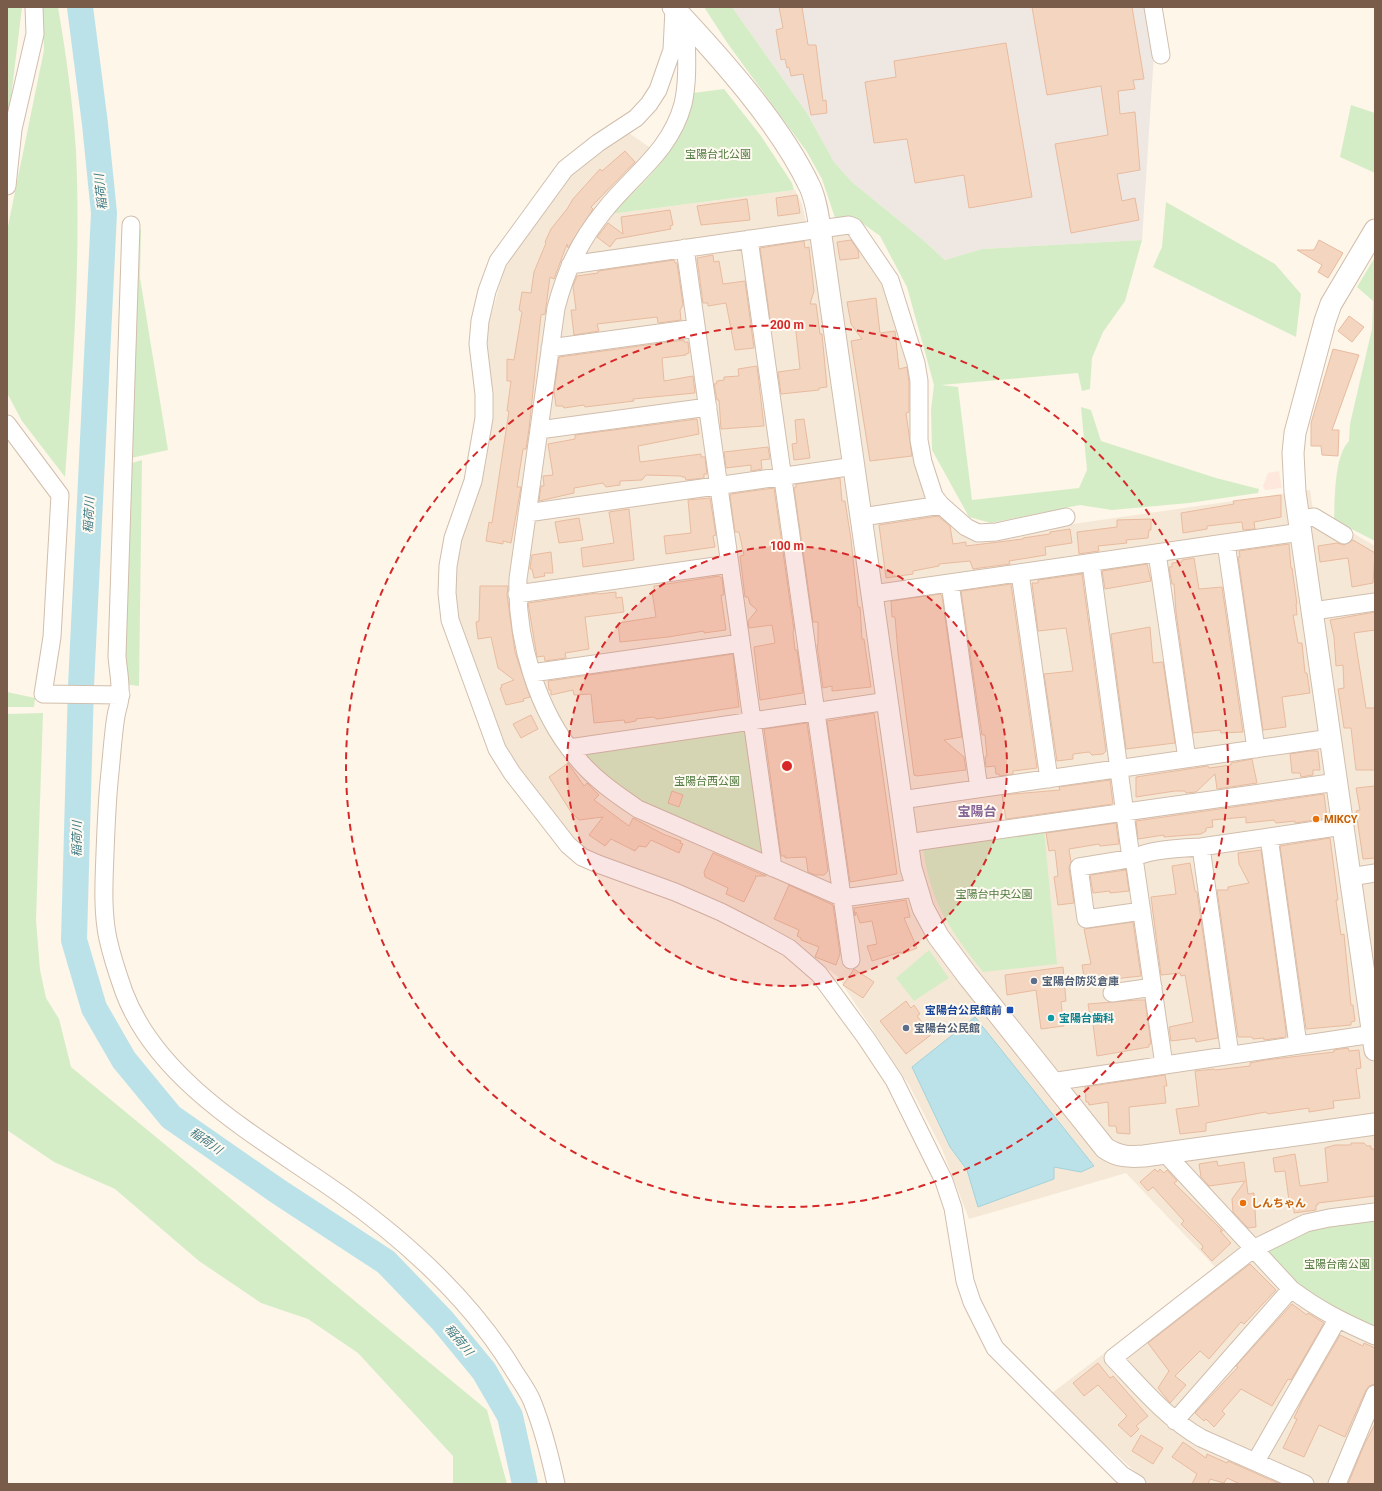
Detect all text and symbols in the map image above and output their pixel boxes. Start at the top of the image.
park label: 宝陽台北公園 [685,148,751,161]
water label: 稲荷川 [92,171,110,211]
text: 200 m [770,318,804,332]
water label: 稲荷川 [81,495,97,533]
text: 100 m [770,539,804,553]
centre of rings [780,759,794,773]
park label: 宝陽台西公園 [674,775,740,788]
district label: 宝陽台 [957,804,997,819]
place label: MIKCY [1324,813,1358,826]
marker: MIKCY [1311,814,1321,824]
water label: 稲荷川 [70,819,84,857]
park label: 宝陽台中央公園 [956,888,1033,901]
place label: 宝陽台防災倉庫 [1042,975,1119,988]
marker: 宝陽台防災倉庫 [1029,976,1039,986]
place label: 宝陽台公民館前 [925,1004,1002,1017]
marker: 宝陽台公民館前 [1005,1005,1015,1015]
place label: 宝陽台歯科 [1059,1012,1114,1025]
marker: 宝陽台歯科 [1046,1013,1056,1023]
place label: 宝陽台公民館 [914,1022,980,1035]
marker: 宝陽台公民館 [901,1023,911,1033]
water label: 稲荷川 [187,1125,226,1158]
place label: しんちゃん [1251,1197,1306,1210]
marker: しんちゃん [1238,1198,1248,1208]
park label: 宝陽台南公園 [1304,1258,1370,1271]
water label: 稲荷川 [442,1322,477,1360]

